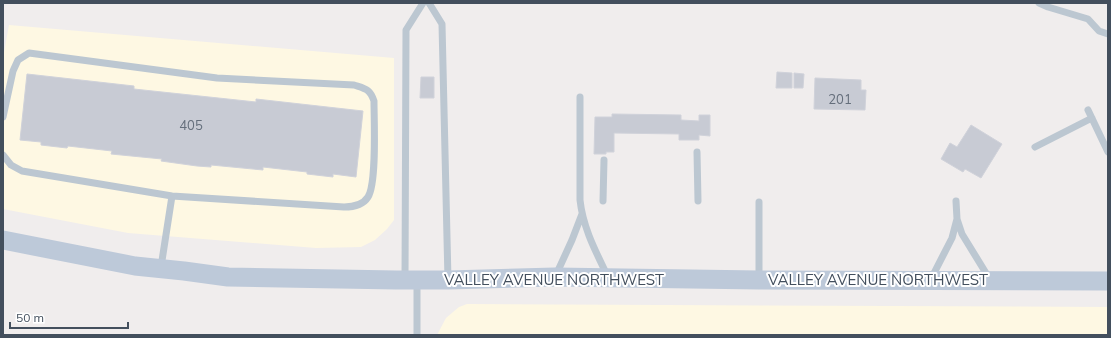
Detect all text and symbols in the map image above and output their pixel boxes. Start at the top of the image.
house number: 201 [828,91,852,107]
house number: 405 [179,117,203,133]
street label: VALLEY AVENUE NORTHWEST [444,270,664,289]
street label: VALLEY AVENUE NORTHWEST [768,270,988,289]
scale bar [10,304,128,330]
text: 50 m [16,310,44,325]

